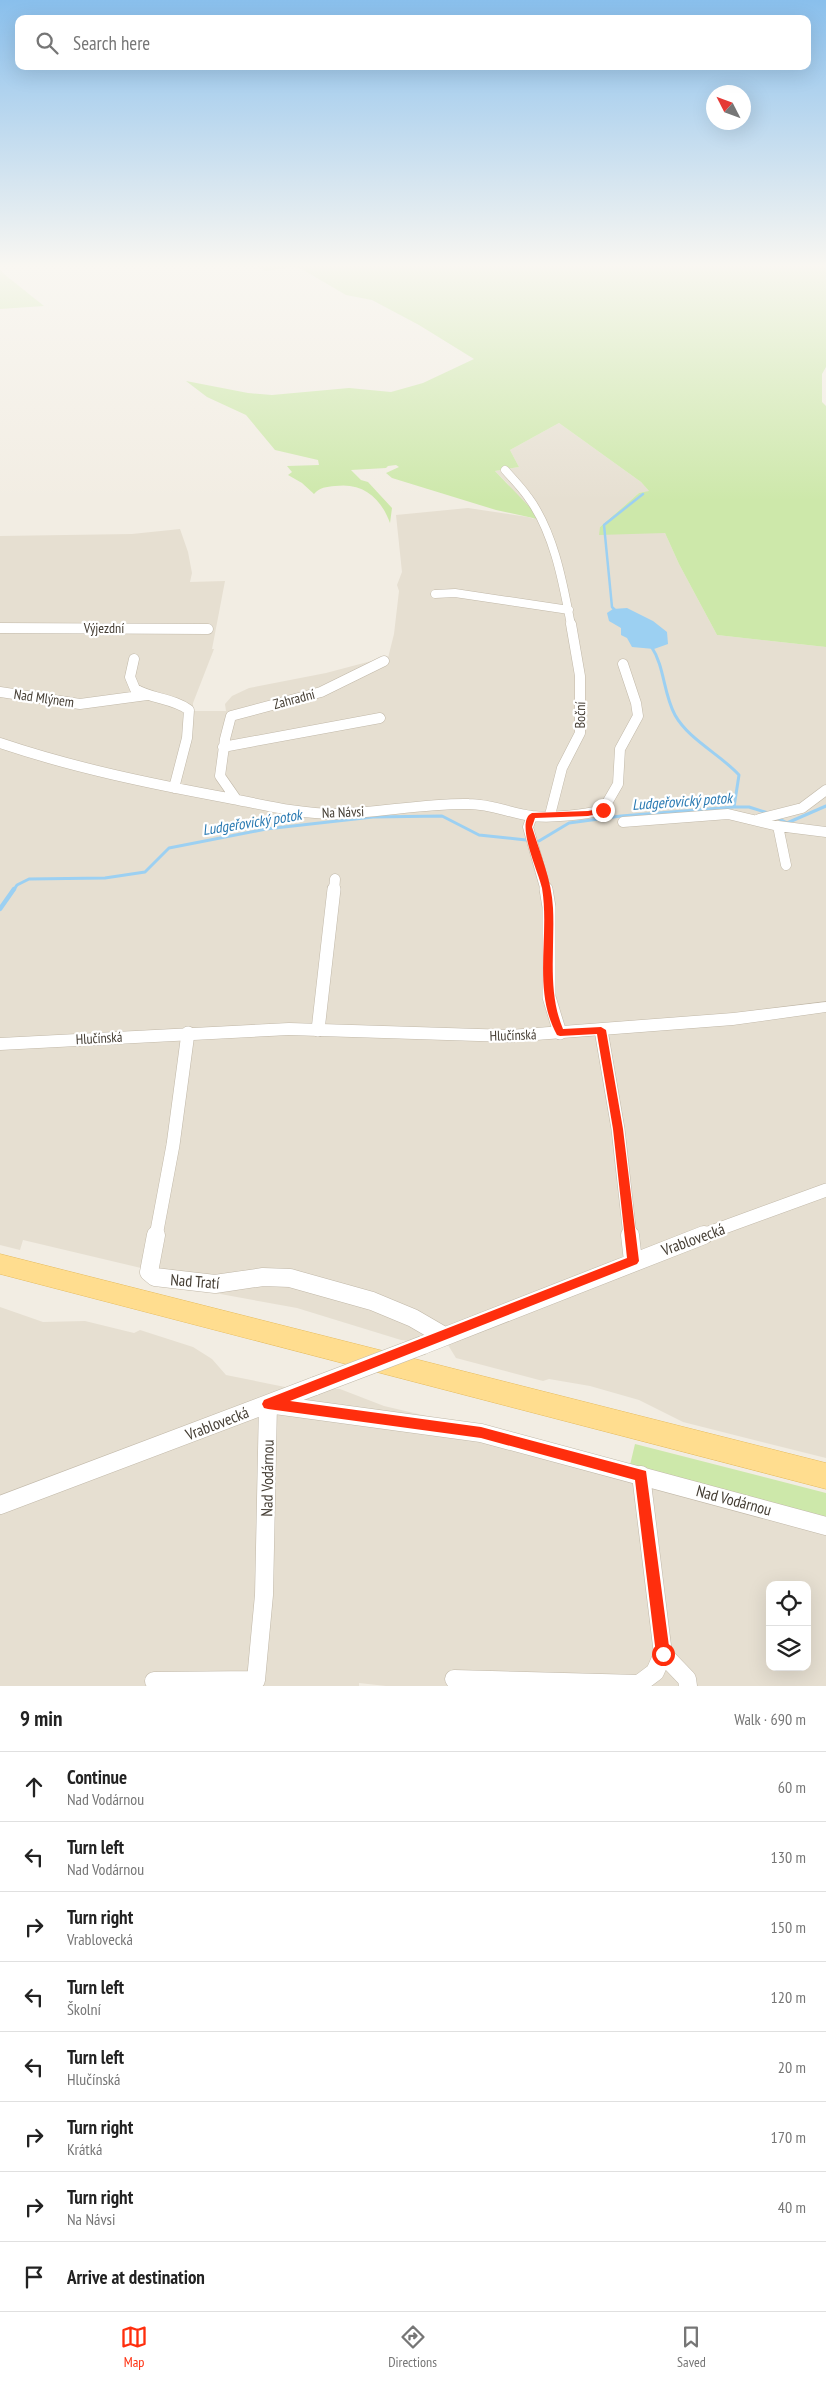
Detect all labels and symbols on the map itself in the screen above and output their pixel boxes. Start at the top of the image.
north arrow [706,85,751,130]
street label: Výjezdní [83,619,124,637]
street label: Nad Mlýnem [13,685,75,711]
street label: Zahradní [271,685,317,713]
street label: Boční [571,701,589,729]
water label: Ludgeřovický potok [631,788,735,814]
route end [592,799,615,822]
street label: Na Návsi [321,802,365,822]
water label: Ludgeřovický potok [201,804,305,839]
street label: Hlučínská [489,1025,537,1045]
street label: Hlučínská [75,1028,123,1048]
street label: Vrablovecká [658,1218,727,1260]
street label: Nad Tratí [170,1269,221,1293]
street label: Vrablovecká [182,1402,251,1445]
street label: Nad Vodárnou [256,1439,278,1517]
street label: Nad Vodárnou [694,1480,774,1520]
route start [652,1643,675,1666]

